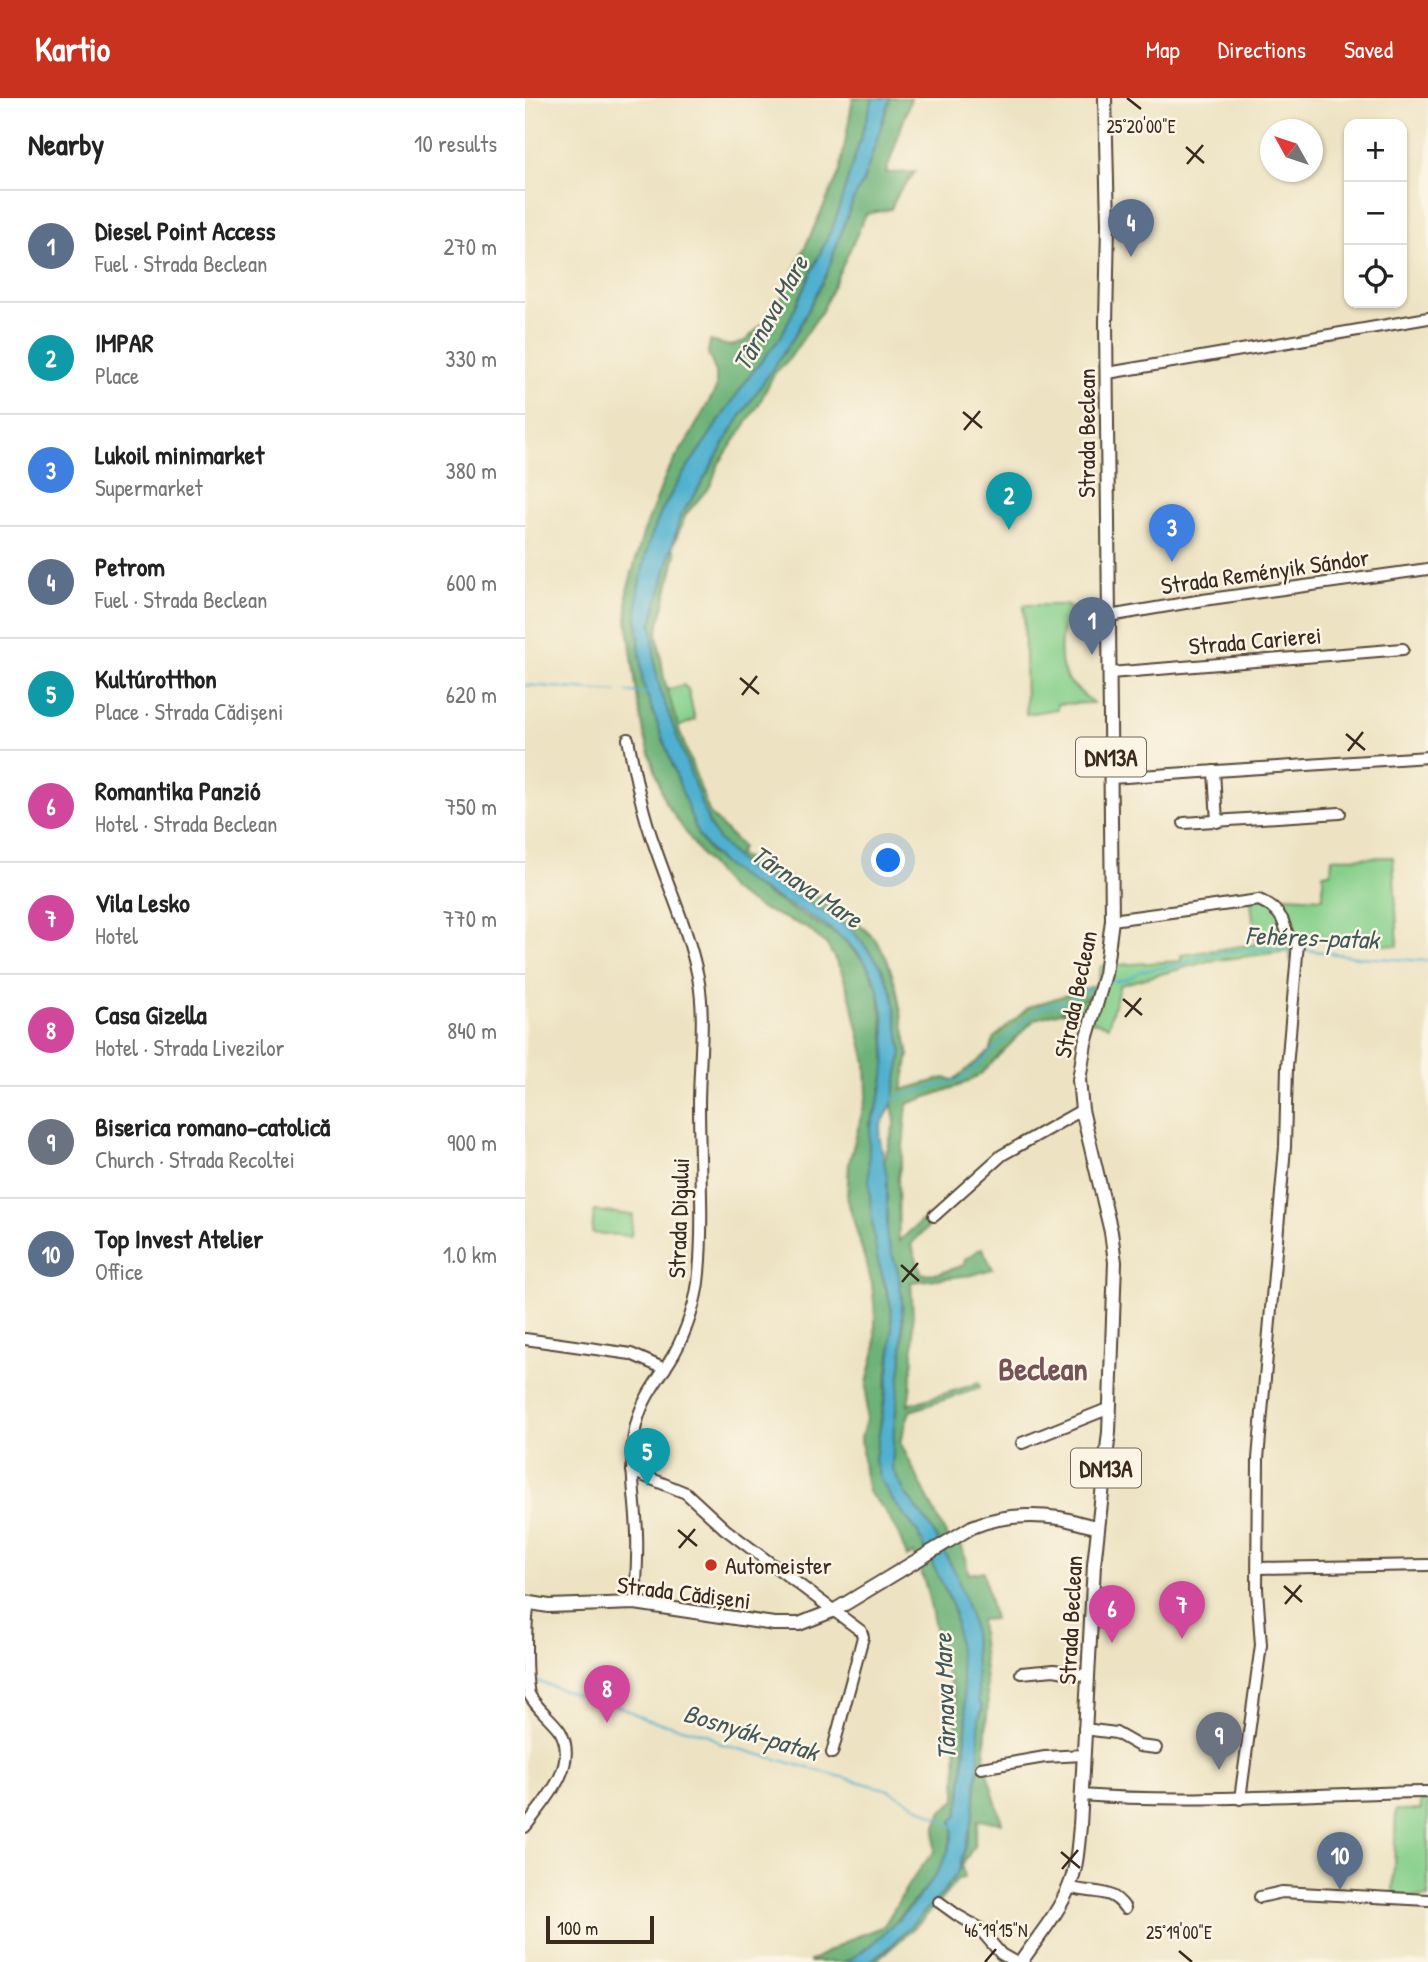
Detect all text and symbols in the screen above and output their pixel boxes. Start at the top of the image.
text: Kartio [35,27,110,71]
text: Map [1146,33,1180,65]
text: Directions [1218,33,1306,65]
text: Saved [1344,33,1393,65]
text: 25°20'00"E [1106,114,1176,139]
north arrow [1260,119,1323,182]
map controls [1344,119,1407,308]
button: + [1344,119,1407,182]
text: Nearby [28,124,104,164]
text: 10 results [414,128,497,159]
button: − [1344,182,1407,245]
pin: 4 [1108,199,1154,257]
text: Diesel Point Access [95,213,276,248]
text: 1 [47,231,55,262]
text: 270 m [444,231,497,262]
button: locate [1344,245,1407,308]
text: Fuel · Strada Beclean [95,248,267,279]
water label: Târnava Mare [724,248,817,377]
text: IMPAR [95,325,154,360]
text: 2 [46,343,56,374]
text: 330 m [445,343,497,374]
text: Place [95,360,139,391]
street label: Strada Beclean [1070,368,1102,498]
text: Lukoil minimarket [95,437,264,472]
text: 3 [46,455,56,486]
text: 380 m [446,455,497,486]
text: Supermarket [95,472,203,503]
pin: 2 [986,472,1032,530]
pin: 3 [1149,504,1195,562]
street label: Strada Reményik Sándor [1159,541,1371,601]
text: Petrom [95,549,165,584]
text: 4 [47,567,55,598]
text: 600 m [446,567,497,598]
text: Fuel · Strada Beclean [95,584,267,615]
pin: 1 [1069,597,1115,655]
street label: Strada Carierei [1187,618,1323,662]
text: Kultúrotthon [95,661,217,696]
text: 5 [46,679,56,710]
text: 620 m [446,679,497,710]
text: Place · Strada Cădișeni [95,696,283,727]
road number: DN13A [1076,737,1146,776]
text: Romantika Panzió [95,773,261,808]
text: 6 [46,791,56,822]
text: 750 m [445,791,497,822]
text: Hotel · Strada Beclean [95,808,277,839]
water label: Târnava Mare [745,836,871,937]
your location [871,843,905,877]
text: Vila Lesko [95,885,190,920]
text: 7 [45,903,57,934]
text: 770 m [443,903,497,934]
water label: Fehéres-patak [1245,917,1382,958]
text: Hotel [95,920,138,951]
street label: Strada Beclean [1046,927,1104,1061]
text: Casa Gizella [95,997,207,1032]
text: 8 [46,1015,56,1046]
text: 840 m [447,1015,497,1046]
text: Hotel · Strada Livezilor [95,1032,284,1063]
text: Biserica romano-catolică [95,1109,330,1144]
text: 9 [47,1127,55,1158]
text: 900 m [447,1127,497,1158]
text: Church · Strada Recoltei [95,1144,295,1175]
street label: Strada Digului [660,1157,696,1279]
text: Top Invest Atelier [95,1221,263,1256]
text: 10 [42,1239,60,1270]
text: 1.0 km [443,1239,497,1270]
text: Office [95,1256,143,1287]
district label: Beclean [998,1347,1088,1390]
pin: 5 [624,1428,670,1486]
road number: DN13A [1071,1448,1141,1488]
place label: Automeister [725,1549,832,1581]
street label: Strada Beclean [1051,1555,1089,1685]
marker: Automeister [703,1557,719,1573]
street label: Strada Cădișeni [615,1568,753,1616]
pin: 7 [1159,1581,1205,1639]
pin: 6 [1089,1585,1135,1643]
water label: Târnava Mare [924,1631,964,1761]
pin: 8 [584,1665,630,1723]
water label: Bosnyák-patak [679,1695,825,1771]
pin: 9 [1196,1712,1242,1770]
pin: 10 [1317,1832,1363,1890]
scale bar [546,1913,655,1945]
text: 100 m [557,1915,598,1941]
text: 46°19'15"N [964,1918,1028,1943]
text: 25°19'00"E [1146,1920,1212,1945]

